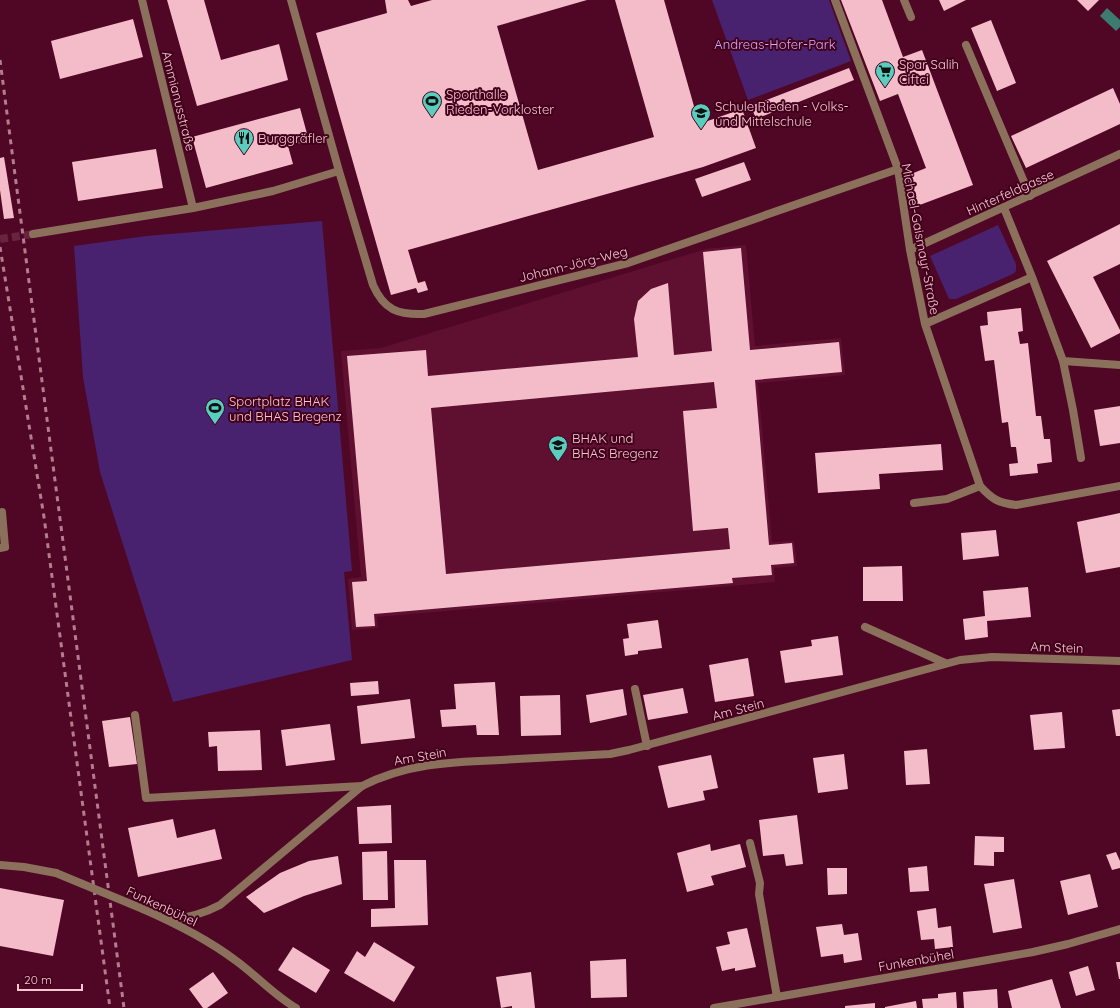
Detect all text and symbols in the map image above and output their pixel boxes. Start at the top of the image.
park label: Andreas-Hofer-Park [714,36,836,52]
street label: Ammianusstraße [159,49,199,153]
place label: Spar Salih Ciftci [899,56,959,87]
supermarket icon: Spar Salih Ciftci [874,60,896,88]
place label: Sporthalle Rieden-Vorkloster [446,86,554,117]
sports icon: Sporthalle Rieden-Vorkloster [421,90,443,118]
place label: Schule Rieden - Volks- und Mittelschule [715,98,849,129]
school or university icon: Schule Rieden - Volks- und Mittelschule [690,102,712,130]
restaurant icon: Burggräfler [233,127,255,155]
place label: Burggräfler [258,130,328,146]
street label: Michael-Gaismayr-Straße [898,162,944,316]
street label: Hinterfeldgasse [964,166,1056,218]
street label: Johann-Jörg-Weg [517,243,629,285]
place label: Sportplatz BHAK und BHAS Bregenz [229,393,342,424]
sports icon: Sportplatz BHAK und BHAS Bregenz [204,397,226,425]
place label: BHAK und BHAS Bregenz [572,430,659,461]
school or university icon: BHAK und BHAS Bregenz [547,434,569,462]
street label: Am Stein [1030,638,1084,656]
street label: Am Stein [710,694,766,724]
street label: Am Stein [392,744,448,768]
street label: Funkenbühel [124,883,200,929]
street label: Funkenbühel [877,945,955,975]
scale bar [18,966,82,992]
text: 20 m [24,972,52,987]

